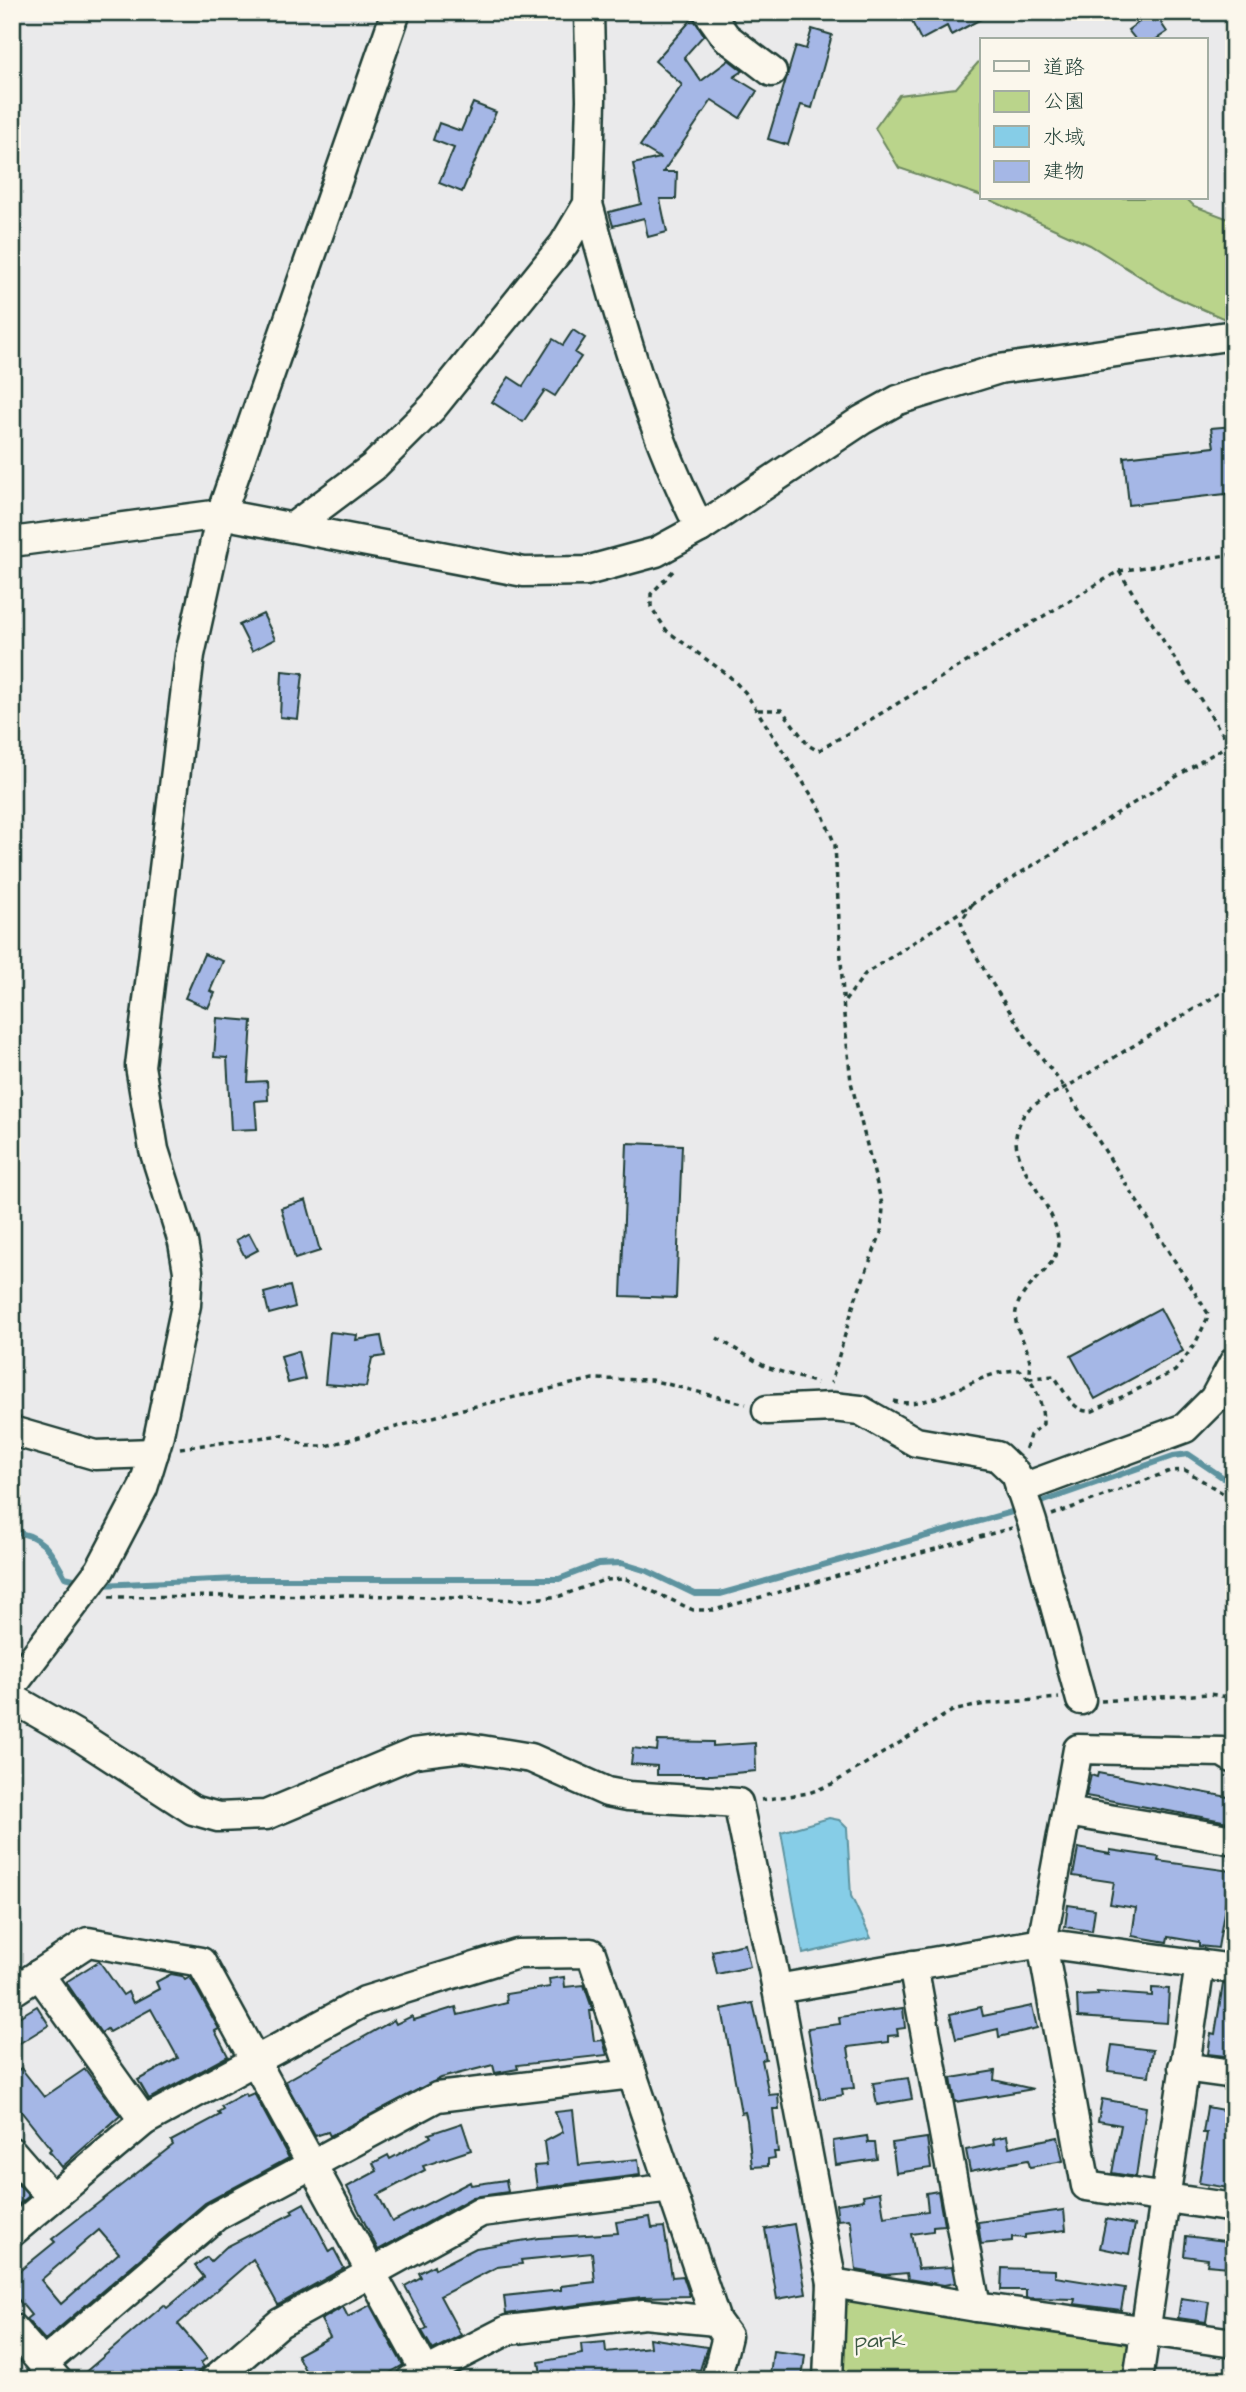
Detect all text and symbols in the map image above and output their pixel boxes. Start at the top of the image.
legend [980,38,1208,200]
text: 道路 [1043,53,1085,82]
text: 公園 [1043,87,1085,116]
text: 水域 [1043,123,1085,152]
text: 建物 [1043,157,1085,186]
park label: park [854,2324,906,2356]

